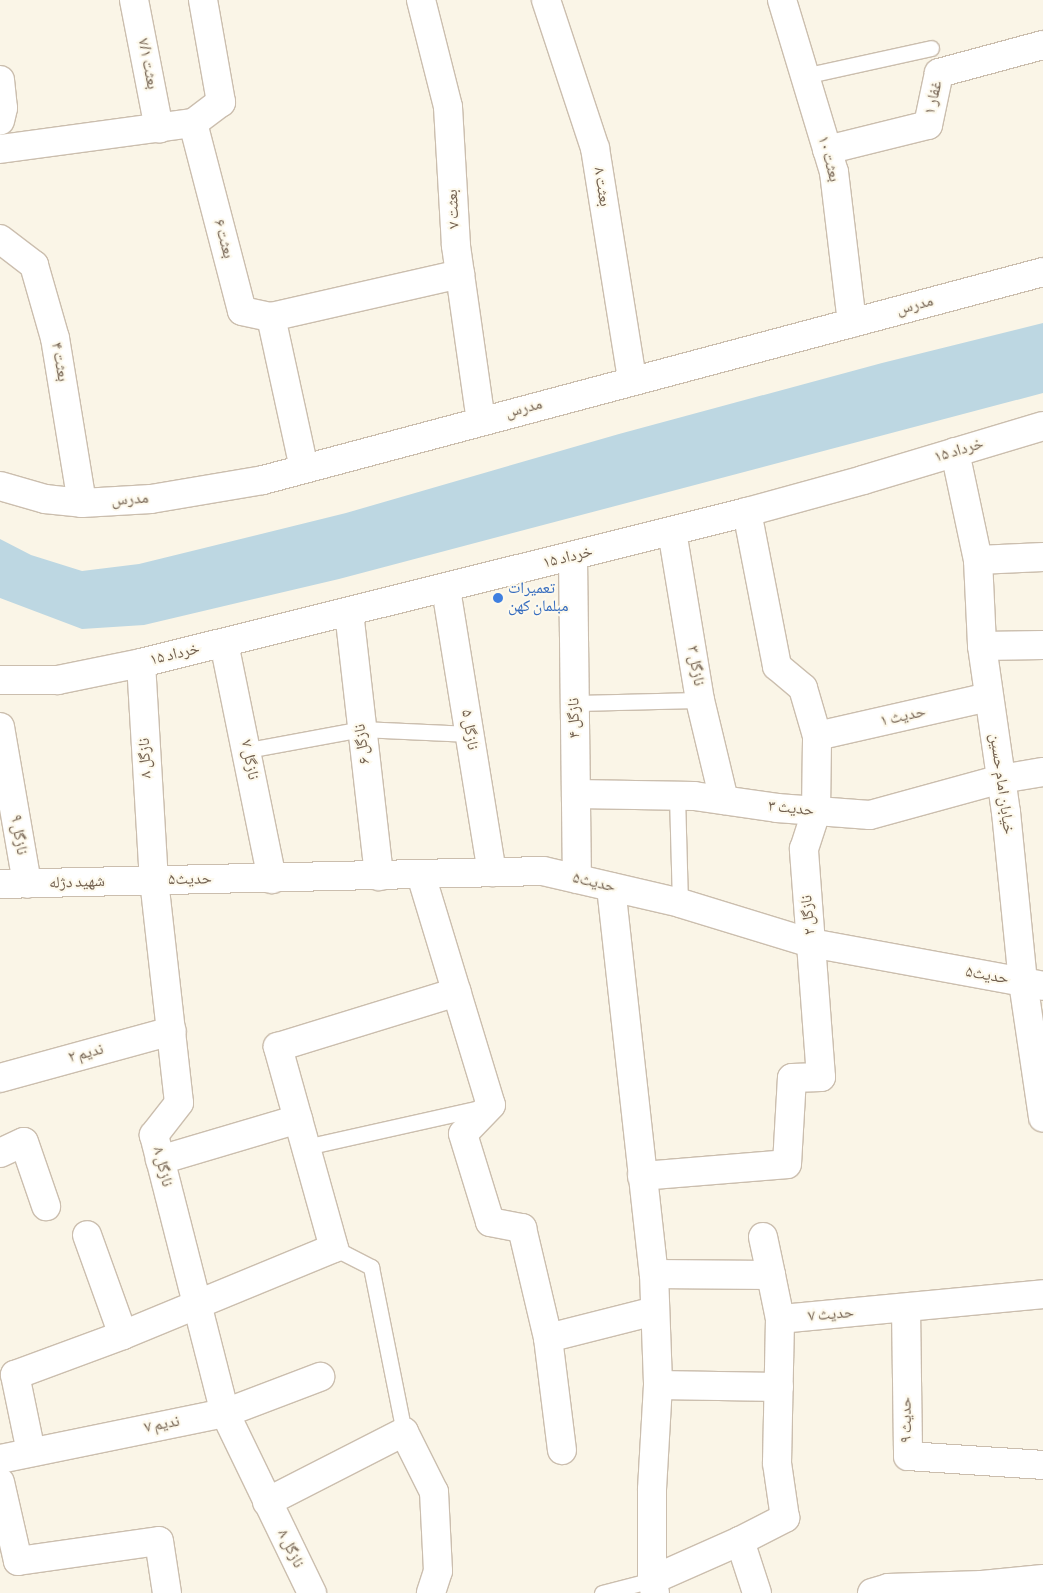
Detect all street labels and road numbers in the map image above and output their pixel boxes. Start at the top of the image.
street label: بعثت ۷/۱ [133,37,161,91]
street label: غفار ۱ [921,79,947,117]
street label: بعثت ۱۰ [813,134,843,184]
street label: بعثت ۸ [588,166,614,208]
street label: بعثت ۷ [443,189,465,229]
street label: بعثت ۶ [209,217,237,261]
street label: مدرس [895,292,935,320]
street label: بعثت ۴ [46,341,72,383]
street label: مدرس [504,395,544,423]
street label: ۱۵ خرداد [932,434,986,468]
street label: مدرس [111,489,149,511]
street label: ۱۵ خرداد [541,543,595,573]
street label: ۱۵ خرداد [148,640,202,670]
street label: نازگل ۳ [682,644,708,688]
street label: نازگل ۴ [565,698,585,738]
street label: حدیث ۱ [878,702,928,732]
street label: نازگل ۵ [456,709,482,751]
street label: نازگل ۶ [351,723,375,765]
street label: خیابان امام حسین [984,732,1018,836]
street label: نازگل ۸ [135,737,157,779]
street label: نازگل ۷ [236,738,262,782]
street label: حدیث ۳ [767,797,815,821]
street label: نازگل ۹ [5,813,31,857]
street label: حدیث۵ [571,869,617,897]
street label: حدیث۵ [168,870,212,890]
street label: شهید دژله [49,872,105,894]
street label: نازگل ۲ [798,894,820,936]
street label: حدیث۵ [964,963,1010,989]
street label: ندیم ۲ [66,1040,106,1068]
street label: نازگل ۸ [148,1145,176,1189]
street label: حدیث ۷ [807,1303,855,1327]
street label: حدیث ۹ [897,1397,917,1443]
street label: ندیم ۷ [143,1412,181,1438]
street label: نازگل ۸ [273,1527,307,1571]

